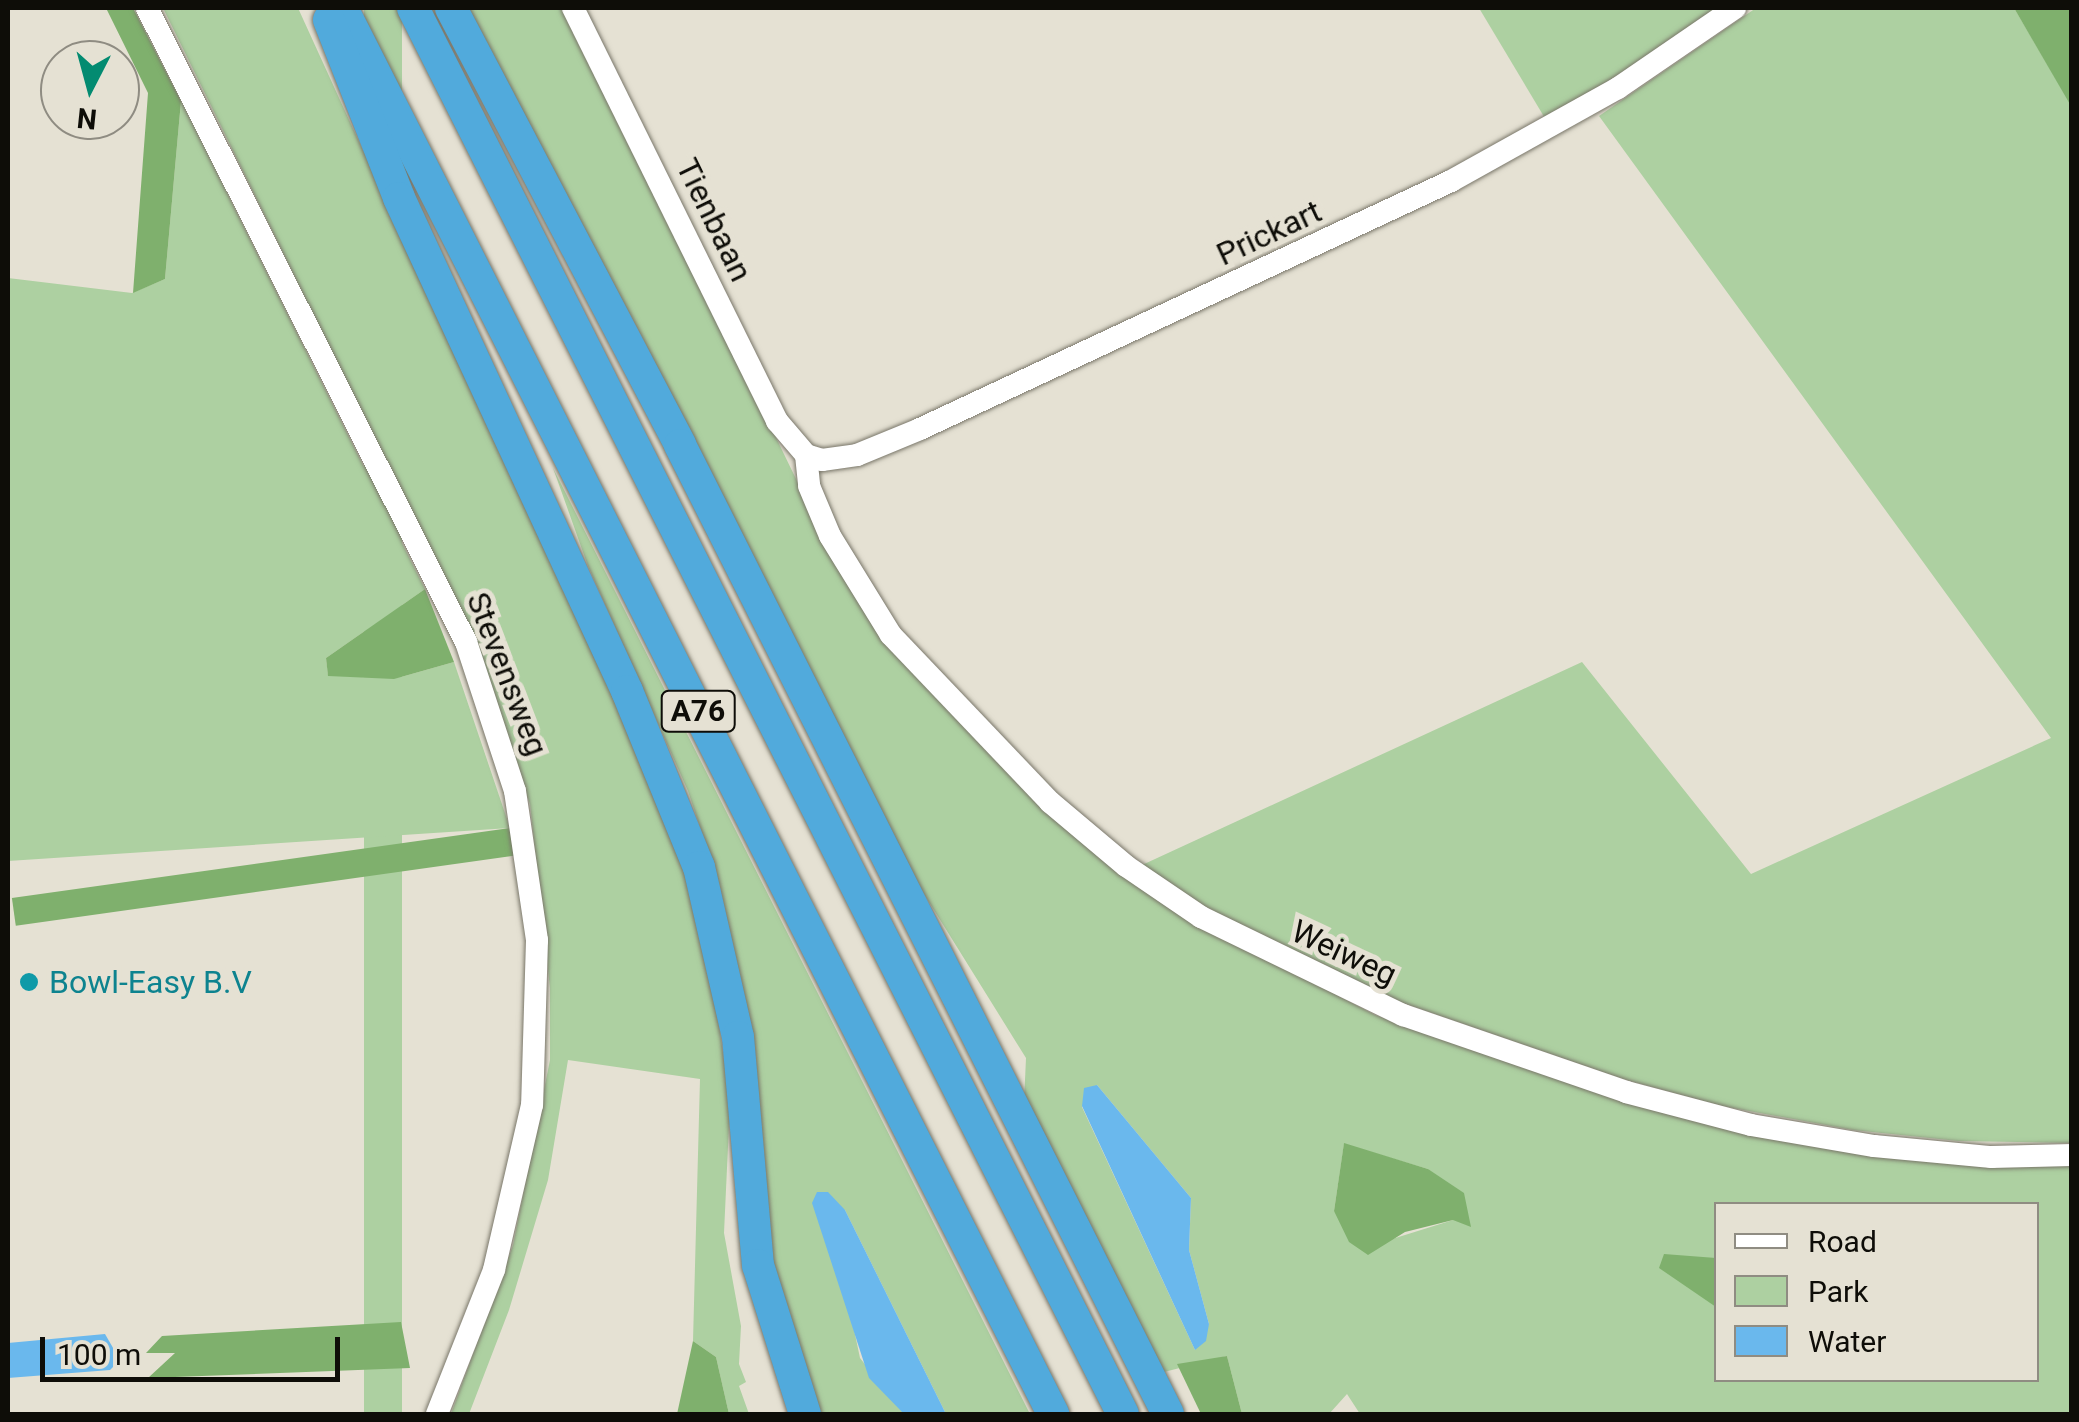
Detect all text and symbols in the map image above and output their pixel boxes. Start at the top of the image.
north arrow [40,40,140,140]
text: N [75,101,99,136]
street label: Tienbaan [668,152,760,288]
street label: Prickart [1210,192,1328,274]
street label: Stevensweg [458,587,556,761]
road number: A76 [660,686,736,736]
street label: Weiweg [1285,912,1403,994]
place label: Bowl-Easy B.V [49,963,252,1001]
marker: Bowl-Easy B.V [18,971,40,993]
legend [1714,1202,2039,1382]
text: Road [1808,1224,1877,1259]
text: Park [1808,1274,1868,1309]
scale bar [45,1317,345,1379]
text: Water [1808,1324,1886,1359]
text: 100 m [57,1337,141,1372]

